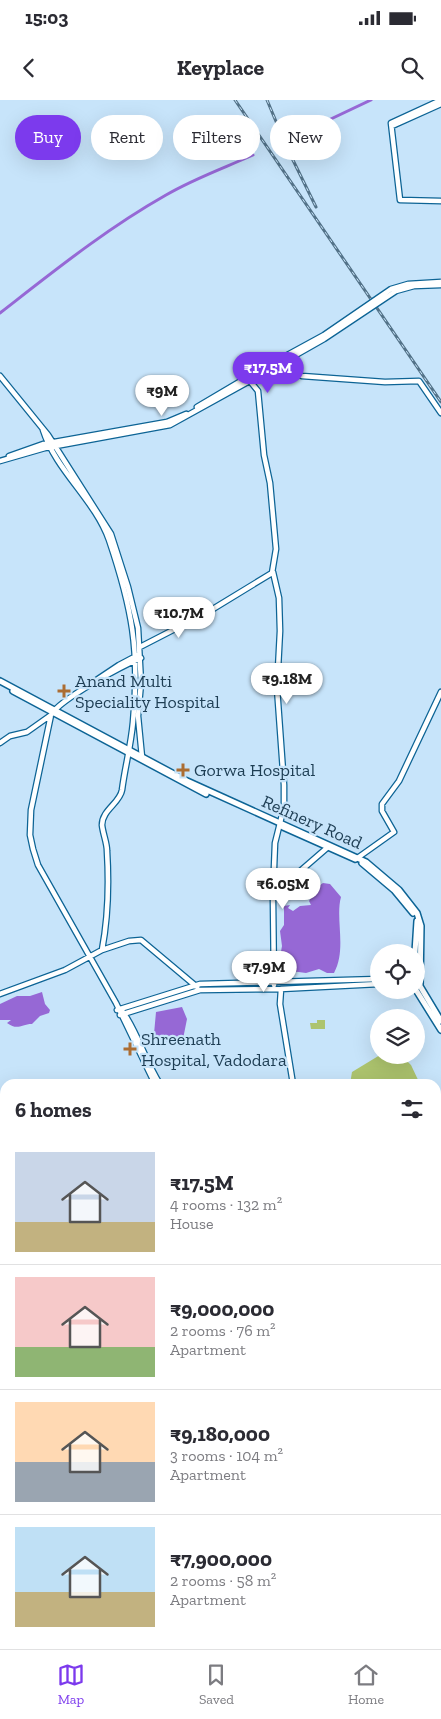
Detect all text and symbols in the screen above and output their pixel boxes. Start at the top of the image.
text: 15:03 [25,6,68,29]
icon: back [15,54,43,82]
text: Keyplace [177,54,264,81]
icon: search [398,54,426,82]
chip: Buy [15,115,81,160]
chip: Rent [91,115,163,160]
chip: Filters [173,115,260,160]
chip: New [270,115,341,160]
pin: ₹17.5M [227,352,309,394]
text: ₹17.5M [244,358,292,377]
pin: ₹9M [138,374,186,417]
text: ₹9M [146,381,178,400]
pin: ₹10.7M [138,596,220,639]
text: ₹10.7M [154,603,204,622]
pin: ₹9.18M [246,662,328,705]
text: ₹9.18M [262,669,312,688]
place label: Anand Multi Speciality Hospital [75,670,220,713]
marker: Anand Multi Speciality Hospital [57,684,71,698]
place label: Gorwa Hospital [194,759,315,781]
marker: Gorwa Hospital [176,763,190,777]
street label: Refinery Road [258,790,366,854]
pin: ₹6.05M [242,868,324,910]
text: ₹6.05M [257,874,309,893]
map controls [370,944,425,1064]
button: locate [370,944,425,999]
pin: ₹7.9M [229,950,299,993]
text: ₹7.9M [243,957,285,976]
button: layers [370,1009,425,1064]
place label: Shreenath Hospital, Vadodara [141,1028,287,1071]
marker: Shreenath Hospital, Vadodara [123,1042,137,1056]
icon: filters [398,1095,426,1123]
text: 6 homes [15,1097,92,1122]
text: ₹17.5M [170,1170,234,1195]
icon: home [55,1172,115,1232]
text: 4 rooms · 132 m² [170,1195,282,1214]
text: House [170,1214,213,1233]
text: ₹9,000,000 [170,1296,274,1321]
icon: home [55,1297,115,1357]
text: 2 rooms · 76 m² [170,1321,276,1340]
text: Apartment [170,1340,246,1359]
text: ₹9,180,000 [170,1421,270,1446]
icon: home [55,1422,115,1482]
text: 3 rooms · 104 m² [170,1446,283,1465]
text: Apartment [170,1465,246,1484]
text: ₹7,900,000 [170,1546,272,1571]
icon: home [55,1547,115,1607]
text: 2 rooms · 58 m² [170,1571,276,1590]
text: Apartment [170,1590,246,1609]
tab: Map [57,1661,85,1708]
tab: Saved [199,1661,234,1708]
tab: Home [348,1661,384,1708]

